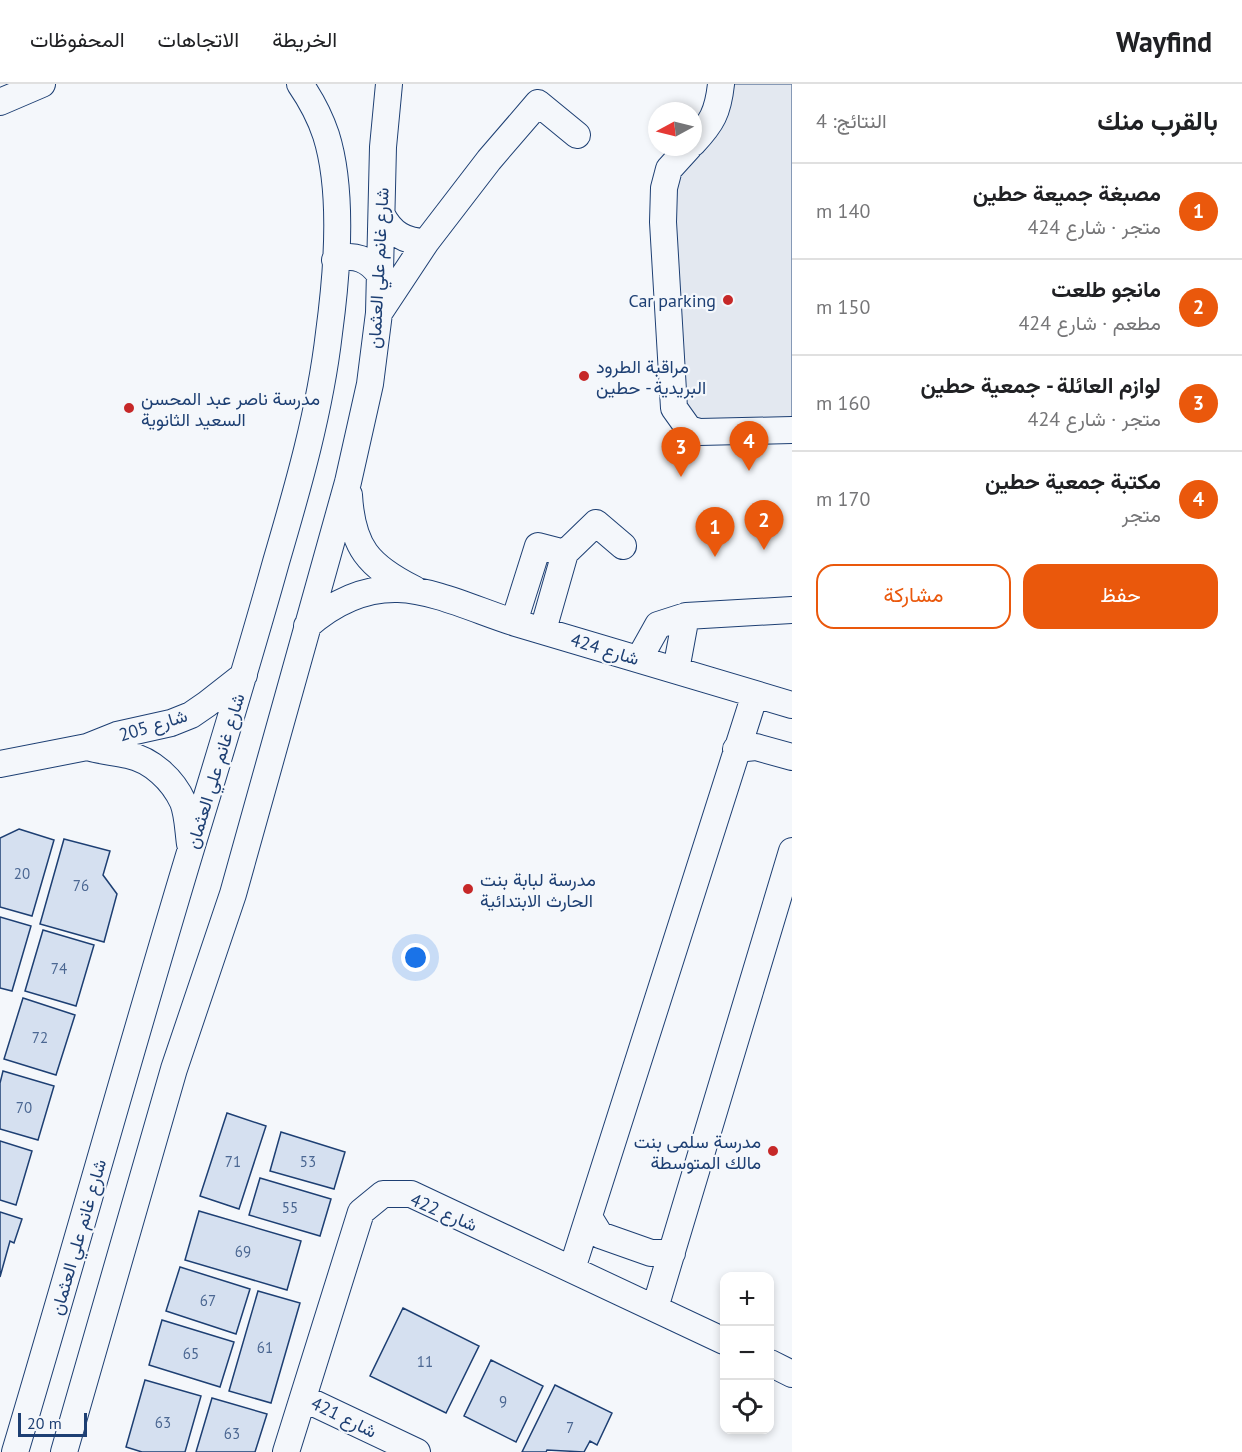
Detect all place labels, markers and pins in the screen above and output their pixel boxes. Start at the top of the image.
place label: Car parking [628,289,716,312]
marker: Car parking [721,293,735,307]
place label: مراقبة الطرود البريدية - حطين [596,355,706,399]
marker: مراقبة الطرود البريدية - حطين [577,369,591,383]
place label: مدرسة ناصر عبد المحسن السعيد الثانوية [141,387,320,431]
marker: مدرسة ناصر عبد المحسن السعيد الثانوية [122,401,136,415]
pin: 4 [730,422,768,471]
pin: 3 [662,428,700,477]
pin: 2 [744,500,783,550]
pin: 1 [696,508,734,557]
place label: مدرسة لبابة بنت الحارث الابتدائية [480,868,596,912]
marker: مدرسة لبابة بنت الحارث الابتدائية [461,882,475,896]
place label: مدرسة سلمى بنت مالك المتوسطة [634,1130,761,1174]
marker: مدرسة سلمى بنت مالك المتوسطة [766,1144,780,1158]

